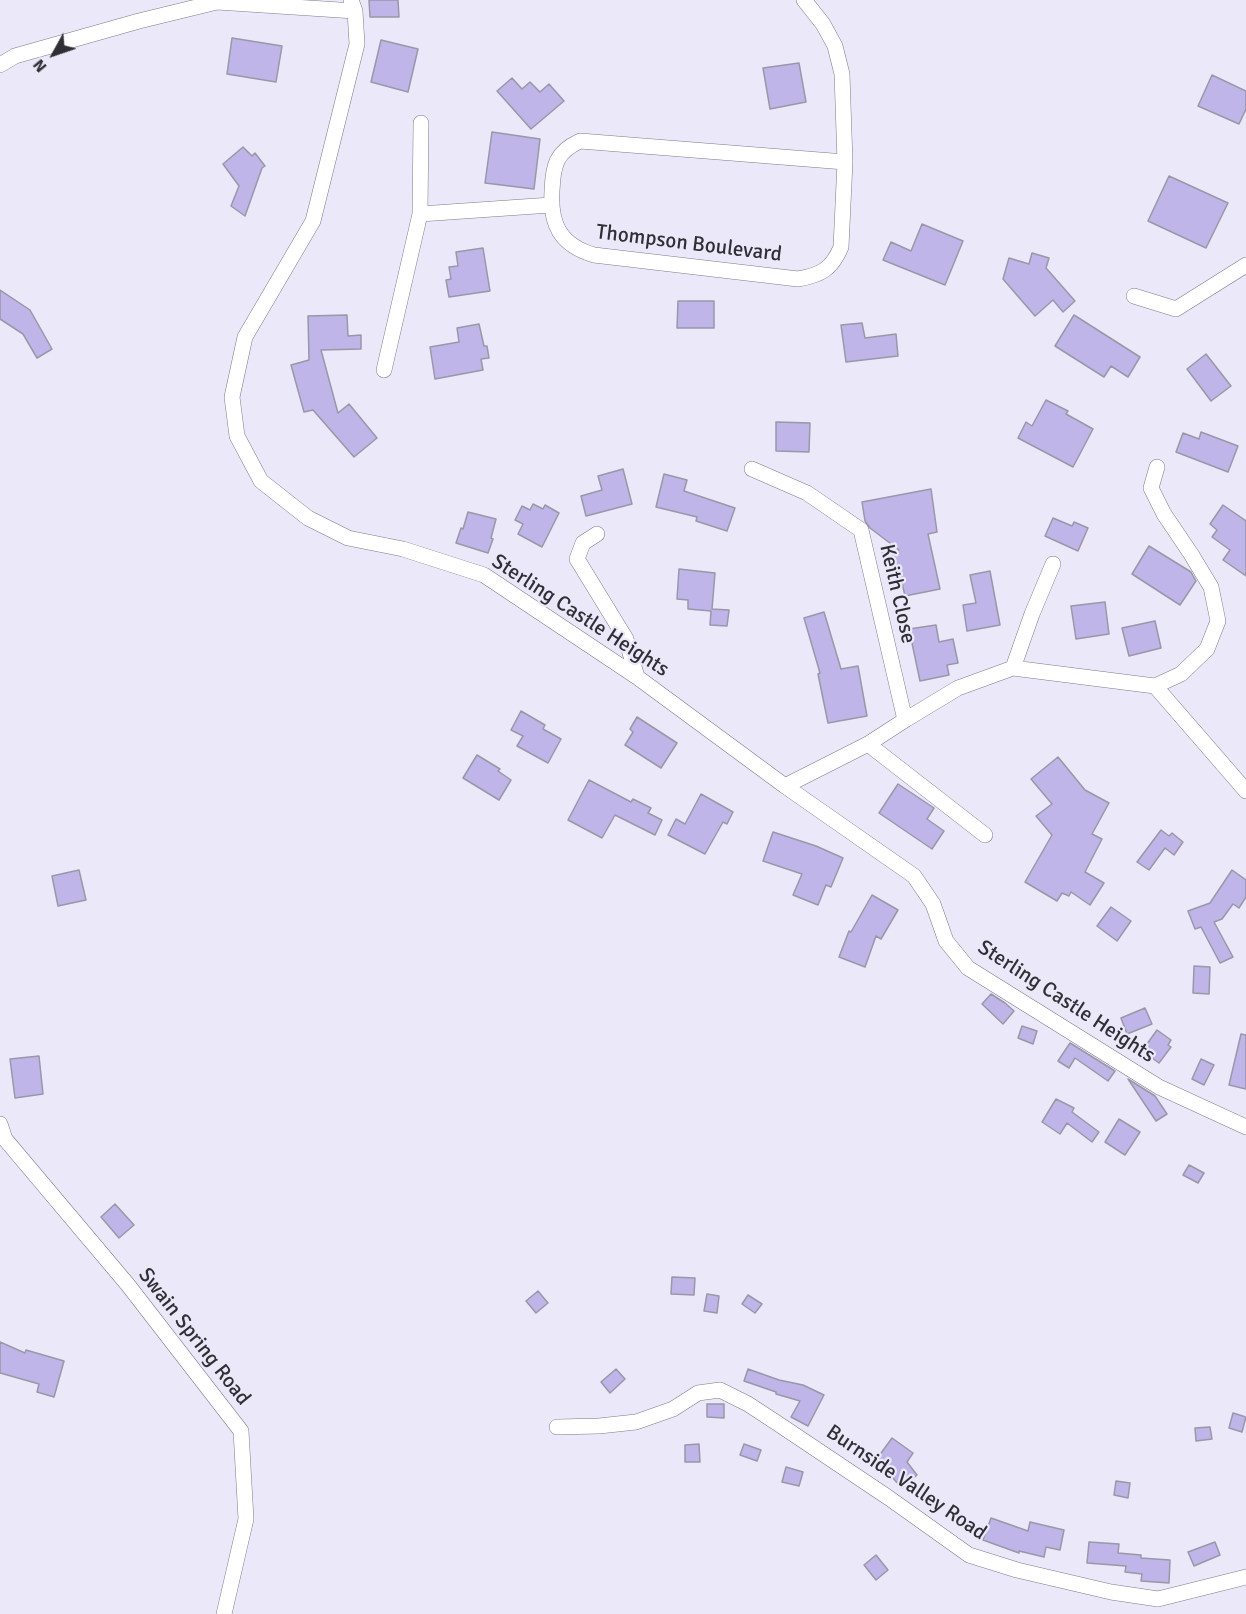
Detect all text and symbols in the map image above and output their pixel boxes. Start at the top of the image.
north arrow [24,24,84,84]
text: N [29,55,51,76]
street label: Thompson Boulevard [595,220,783,268]
street label: Keith Close [873,542,921,646]
street label: Sterling Castle Heights [487,549,673,683]
street label: Sterling Castle Heights [973,935,1159,1069]
street label: Swain Spring Road [133,1263,255,1411]
street label: Burnside Valley Road [821,1420,991,1546]

